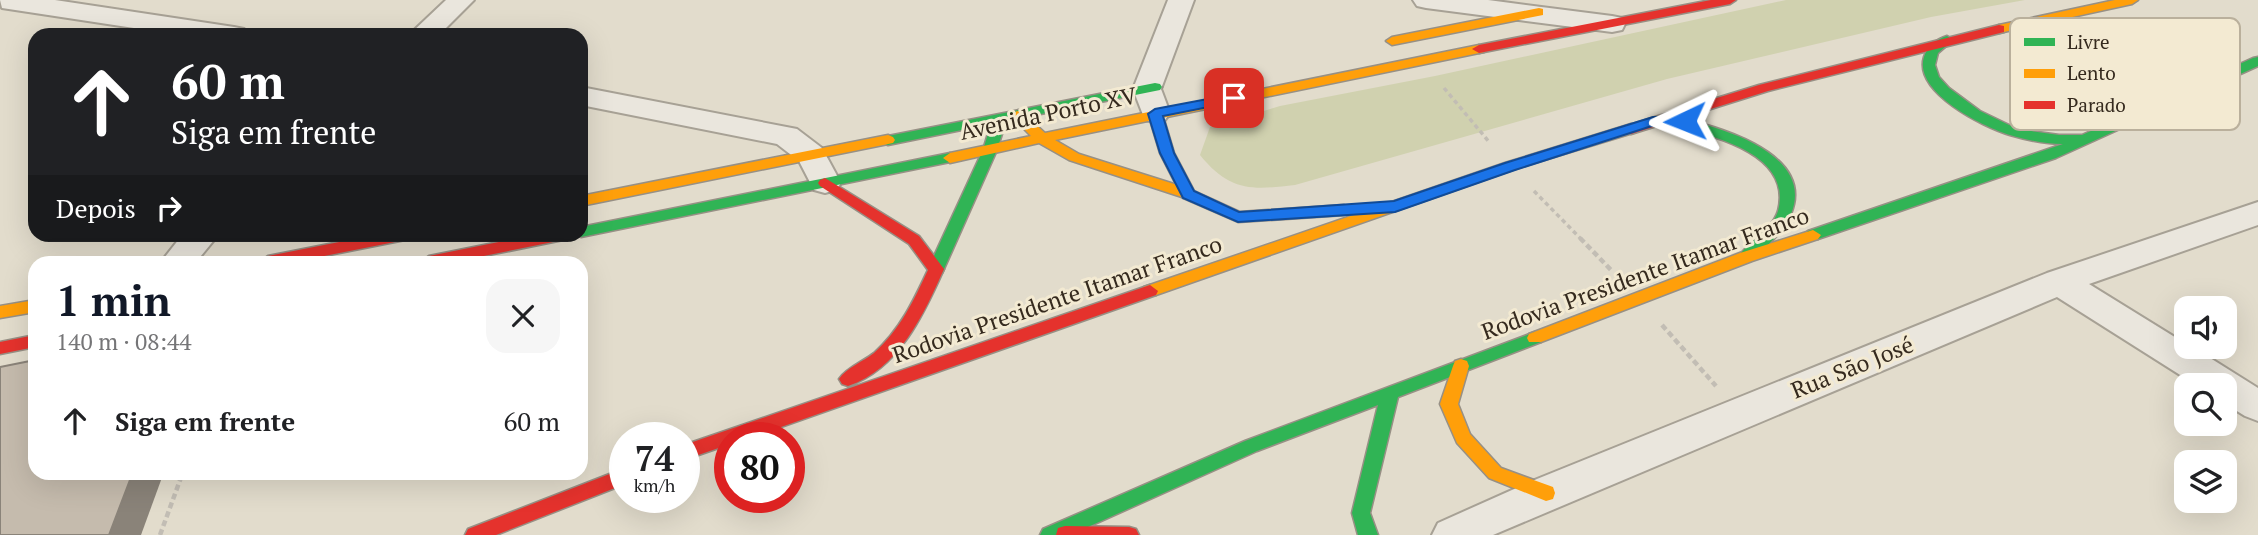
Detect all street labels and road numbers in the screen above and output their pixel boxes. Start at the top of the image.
street label: Avenida Porto XV [957,79,1140,147]
street label: Rodovia Presidente Itamar Franco [1477,199,1813,347]
street label: Rodovia Presidente Itamar Franco [888,228,1226,370]
street label: Rua São José [1786,328,1918,406]

